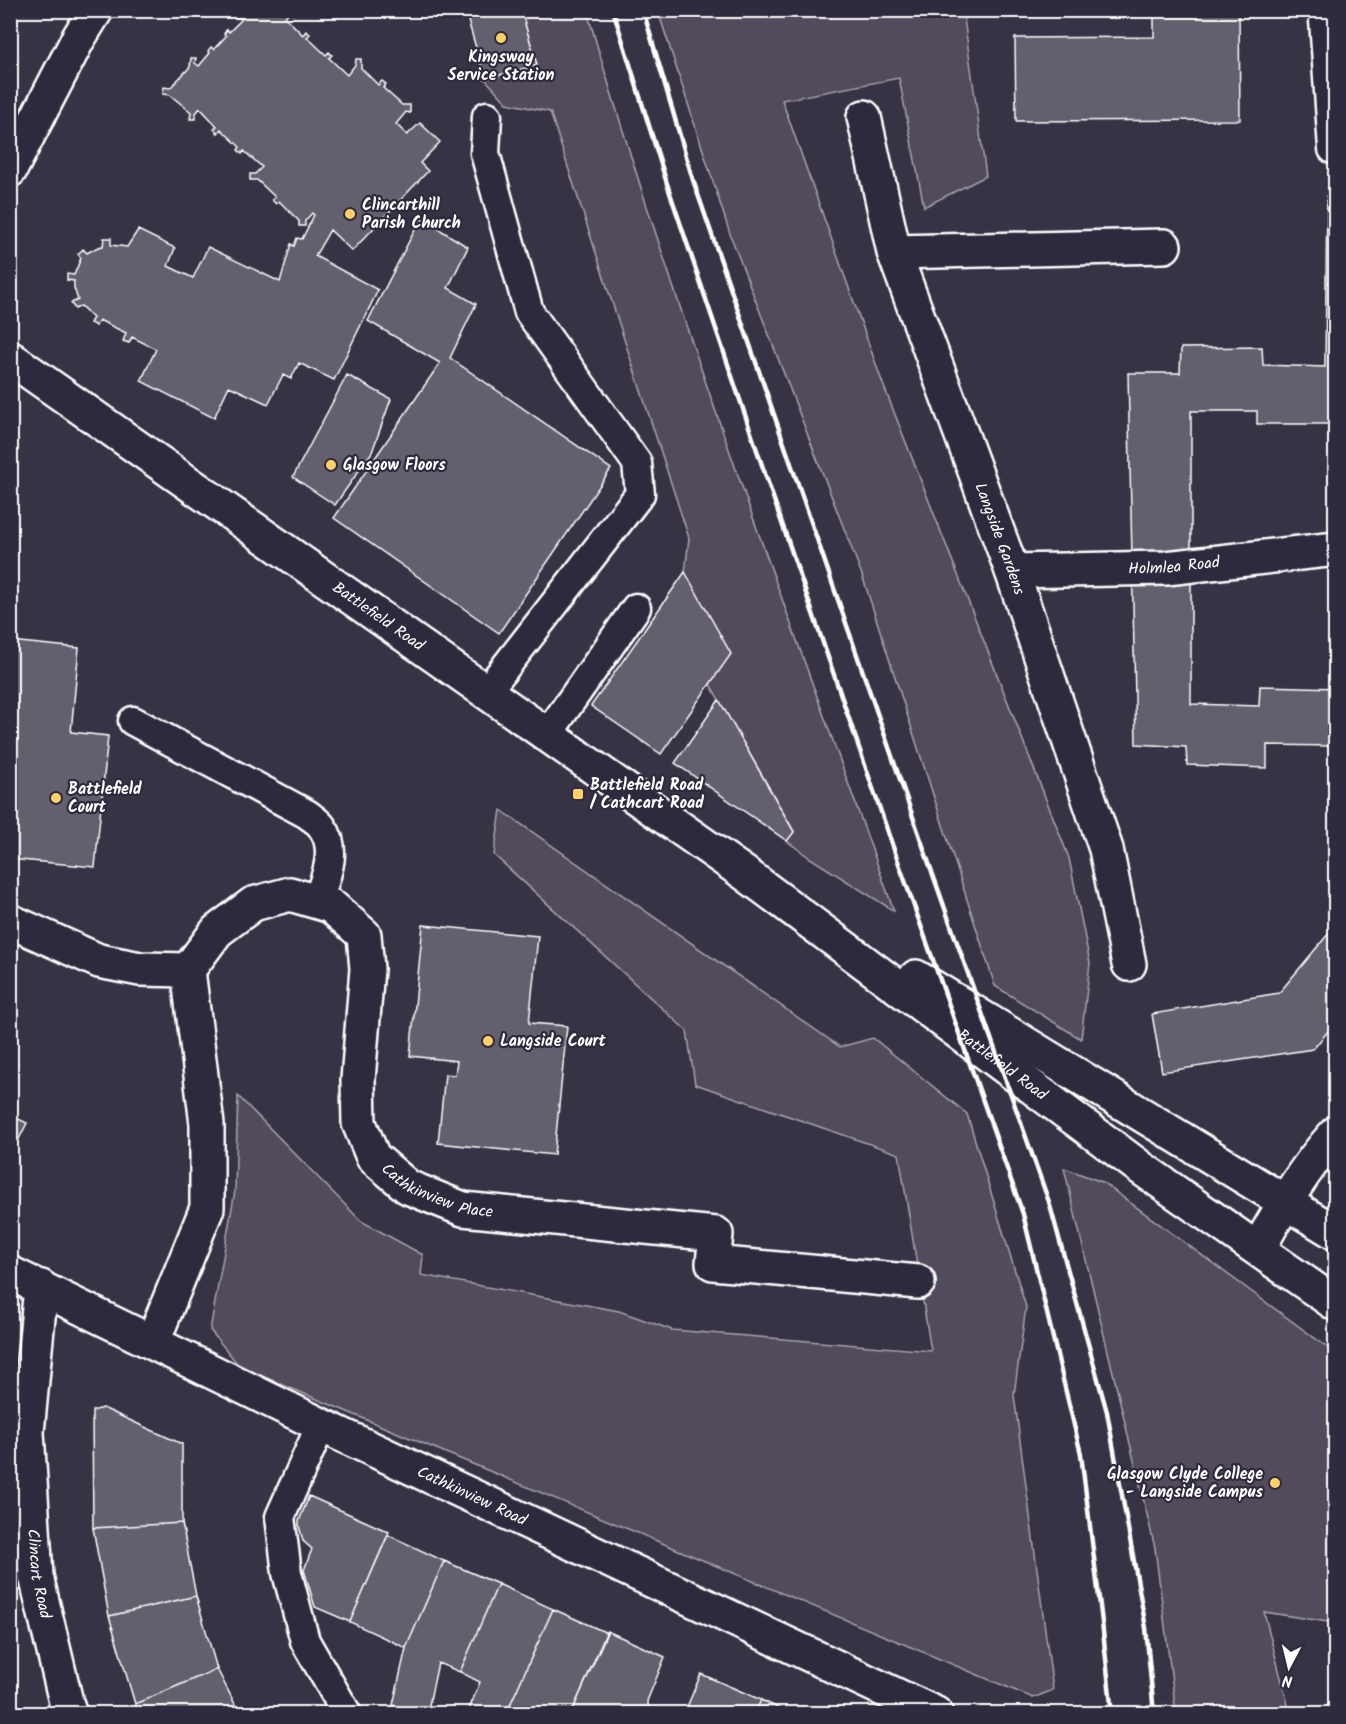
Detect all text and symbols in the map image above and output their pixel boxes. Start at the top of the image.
marker: Kingsway Service Station [494,31,508,45]
place label: Kingsway Service Station [448,45,555,88]
place label: Clincarthill Parish Church [362,193,461,236]
marker: Clincarthill Parish Church [343,207,357,221]
place label: Glasgow Floors [343,453,446,478]
marker: Glasgow Floors [324,458,338,472]
street label: Langside Gardens [968,479,1032,598]
street label: Holmlea Road [1128,549,1222,581]
street label: Battlefield Road [327,575,430,658]
place label: Battlefield Road / Cathcart Road [589,773,704,816]
place label: Battlefield Court [68,777,142,820]
marker: Battlefield Road / Cathcart Road [571,787,585,801]
marker: Battlefield Court [49,791,63,805]
street label: Battlefield Road [951,1023,1053,1107]
place label: Langside Court [500,1029,606,1054]
marker: Langside Court [481,1034,495,1048]
street label: Cathkinview Place [376,1157,494,1224]
street label: Cathkinview Road [413,1459,532,1533]
place label: Glasgow Clyde College - Langside Campus [1107,1462,1264,1505]
marker: Glasgow Clyde College - Langside Campus [1268,1476,1282,1490]
street label: Clincart Road [21,1528,58,1622]
north arrow [1259,1637,1319,1697]
text: N [1281,1667,1294,1693]

